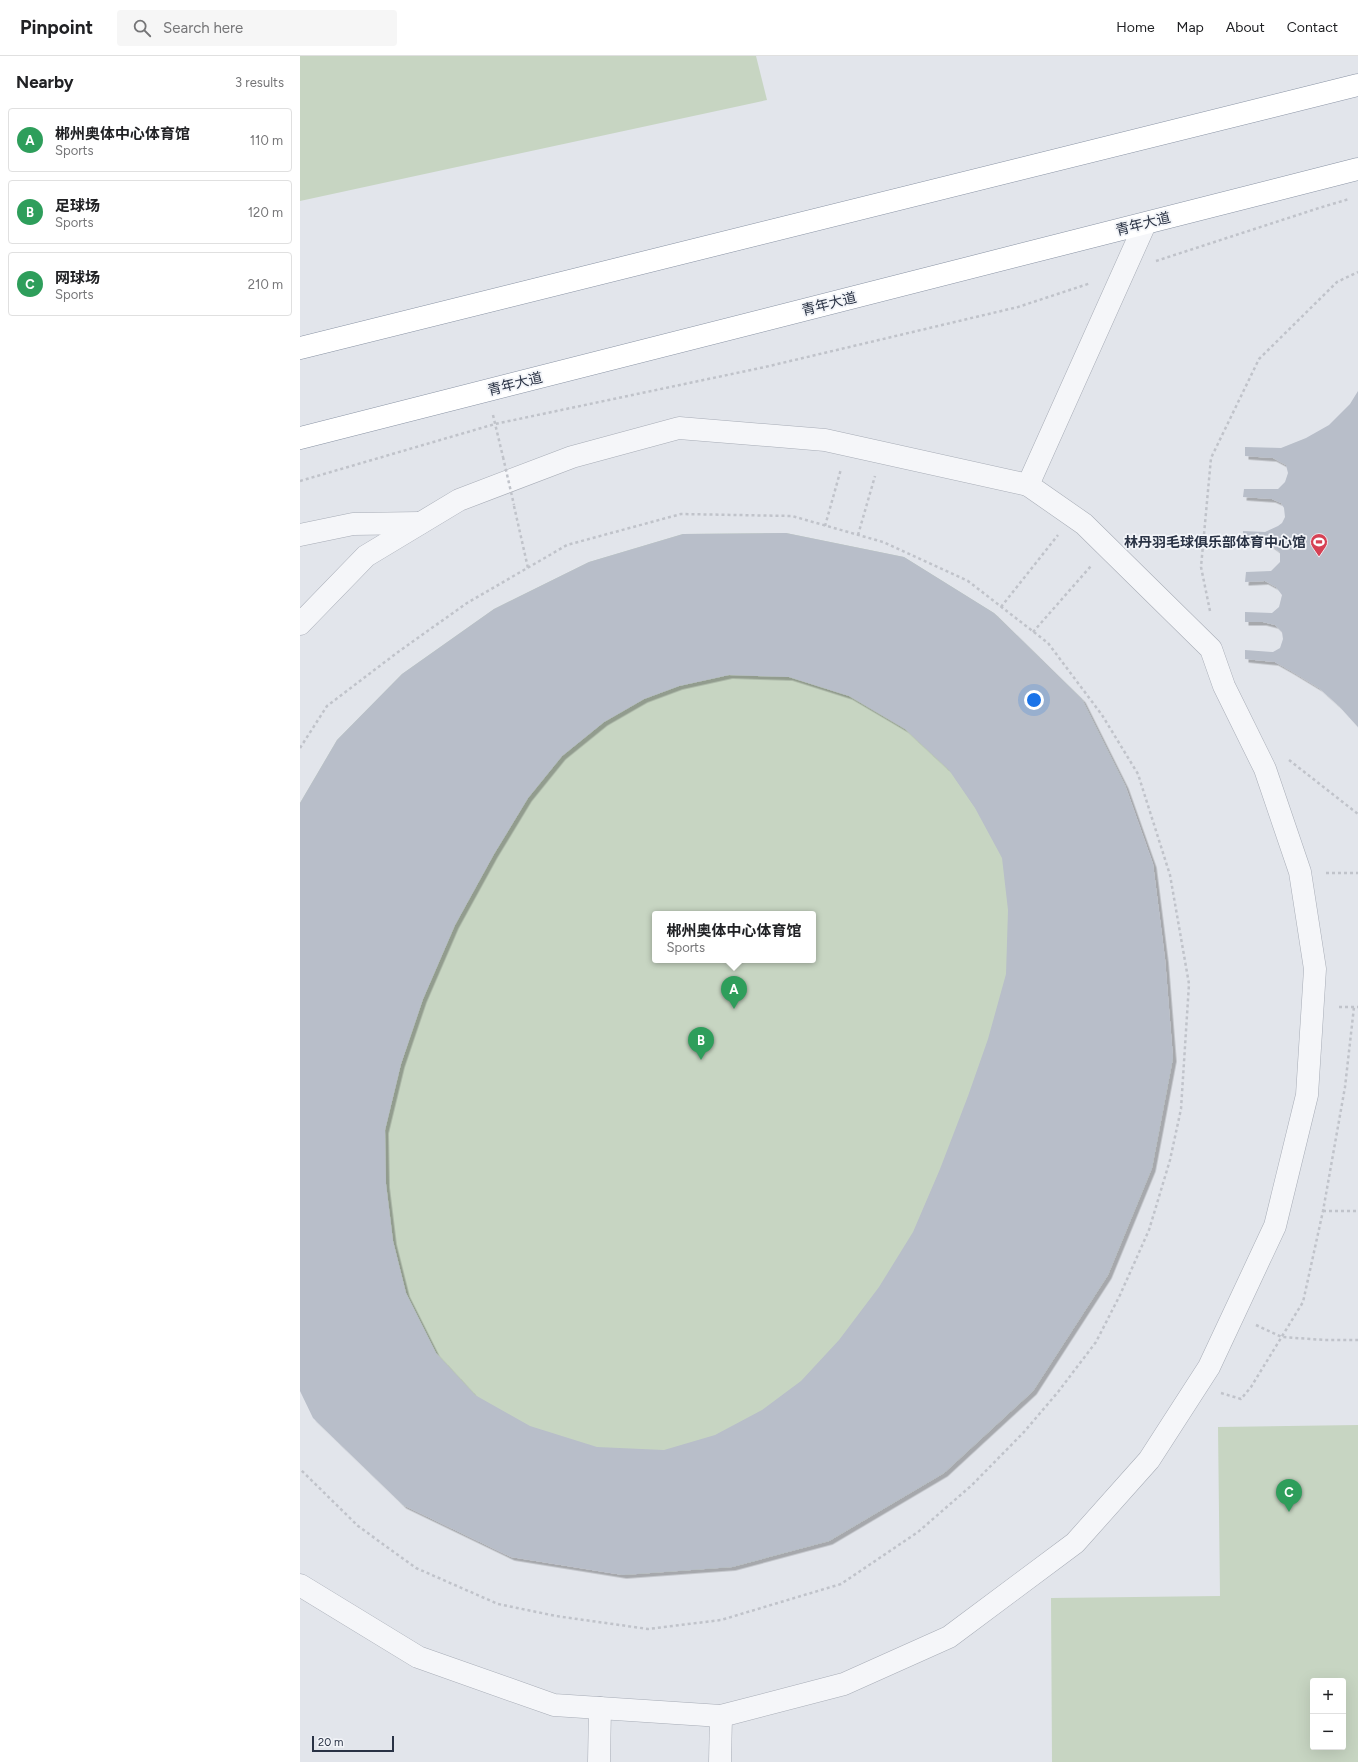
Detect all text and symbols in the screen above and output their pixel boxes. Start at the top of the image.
search box [117,10,397,46]
text: Pinpoint [20,16,93,39]
icon: search [131,17,153,39]
text: Search here [163,19,243,37]
text: Home [1116,19,1155,36]
text: Map [1177,19,1204,36]
text: About [1226,19,1265,36]
text: Contact [1287,19,1338,36]
text: Nearby [16,72,74,92]
text: 3 results [235,75,284,90]
text: 郴州奥体中心体育馆 [55,125,190,143]
text: A [25,133,35,148]
text: 110 m [250,133,283,148]
text: Sports [55,143,94,158]
text: 足球场 [55,197,100,215]
text: B [26,205,34,220]
text: 120 m [248,205,283,220]
street label: 青年大道 [1114,209,1172,239]
text: Sports [55,215,94,230]
text: 网球场 [55,269,100,287]
text: C [25,277,35,292]
text: 210 m [248,277,283,292]
text: Sports [55,287,94,302]
street label: 青年大道 [800,289,858,319]
street label: 青年大道 [486,369,544,399]
sports icon: 林丹羽毛球俱乐部体育中心馆 [1309,532,1329,557]
place label: 林丹羽毛球俱乐部体育中心馆 [1124,534,1306,551]
your location [1024,690,1044,710]
popup [652,911,816,963]
text: 郴州奥体中心体育馆 [666,922,802,940]
text: Sports [666,940,705,955]
pin: A [721,976,747,1009]
pin: B [688,1027,714,1060]
pin: C [1276,1479,1302,1512]
map controls [1310,1678,1346,1750]
button: + [1310,1678,1346,1714]
button: − [1310,1714,1346,1750]
scale bar [312,1734,394,1753]
text: 20 m [318,1736,343,1749]

